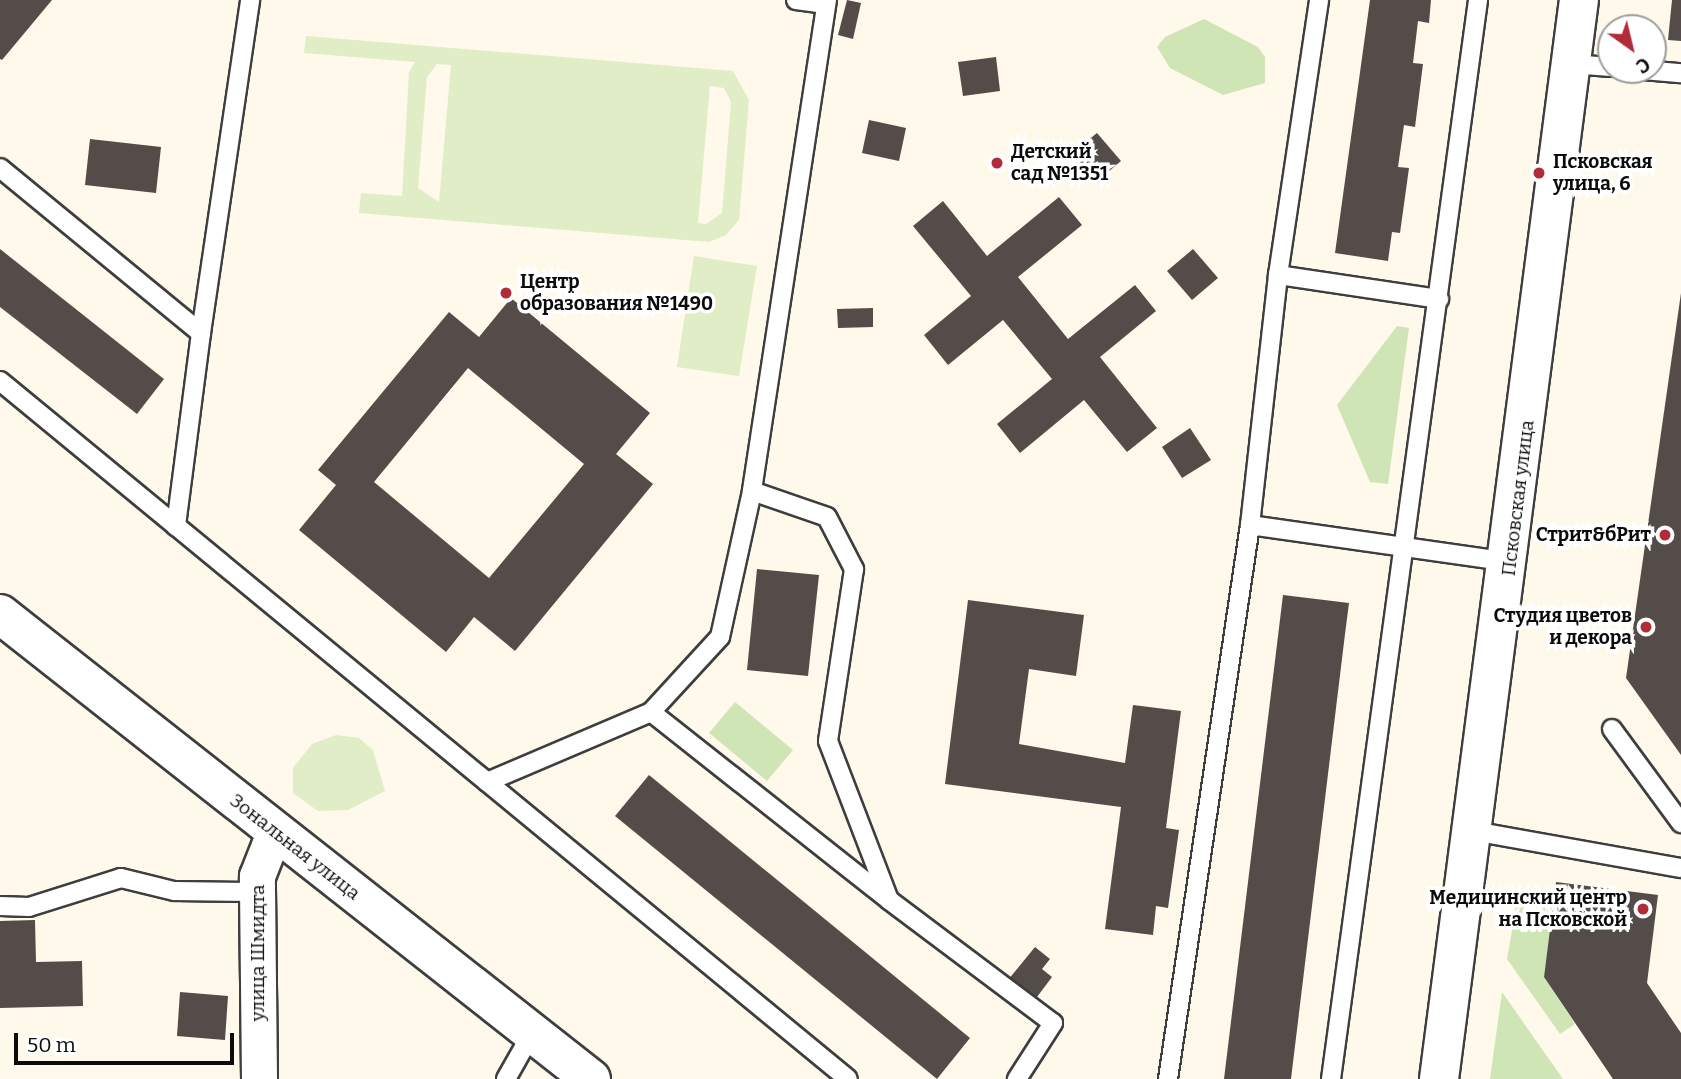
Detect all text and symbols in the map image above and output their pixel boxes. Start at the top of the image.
north arrow [1597,14,1667,84]
text: С [1631,52,1654,78]
place label: Детский сад №1351 [1011,141,1108,185]
place label: Псковская улица, 6 [1553,151,1653,195]
marker: Детский сад №1351 [989,155,1005,171]
marker: Псковская улица, 6 [1531,165,1547,181]
place label: Центр образования №1490 [520,271,713,315]
marker: Центр образования №1490 [498,285,514,301]
street label: Псковская улица [1497,419,1539,577]
place label: Стрит&бРит [1536,524,1651,546]
marker: Стрит&бРит [1657,527,1673,543]
place label: Студия цветов и декора [1493,605,1632,649]
marker: Студия цветов и декора [1638,619,1654,635]
street label: Зональная улица [225,789,365,905]
street label: улица Шмидта [247,885,269,1021]
place label: Медицинский центр на Псковской [1429,887,1627,931]
marker: Медицинский центр на Псковской [1633,899,1653,919]
scale bar [18,1020,238,1064]
text: 50 m [27,1032,76,1058]

